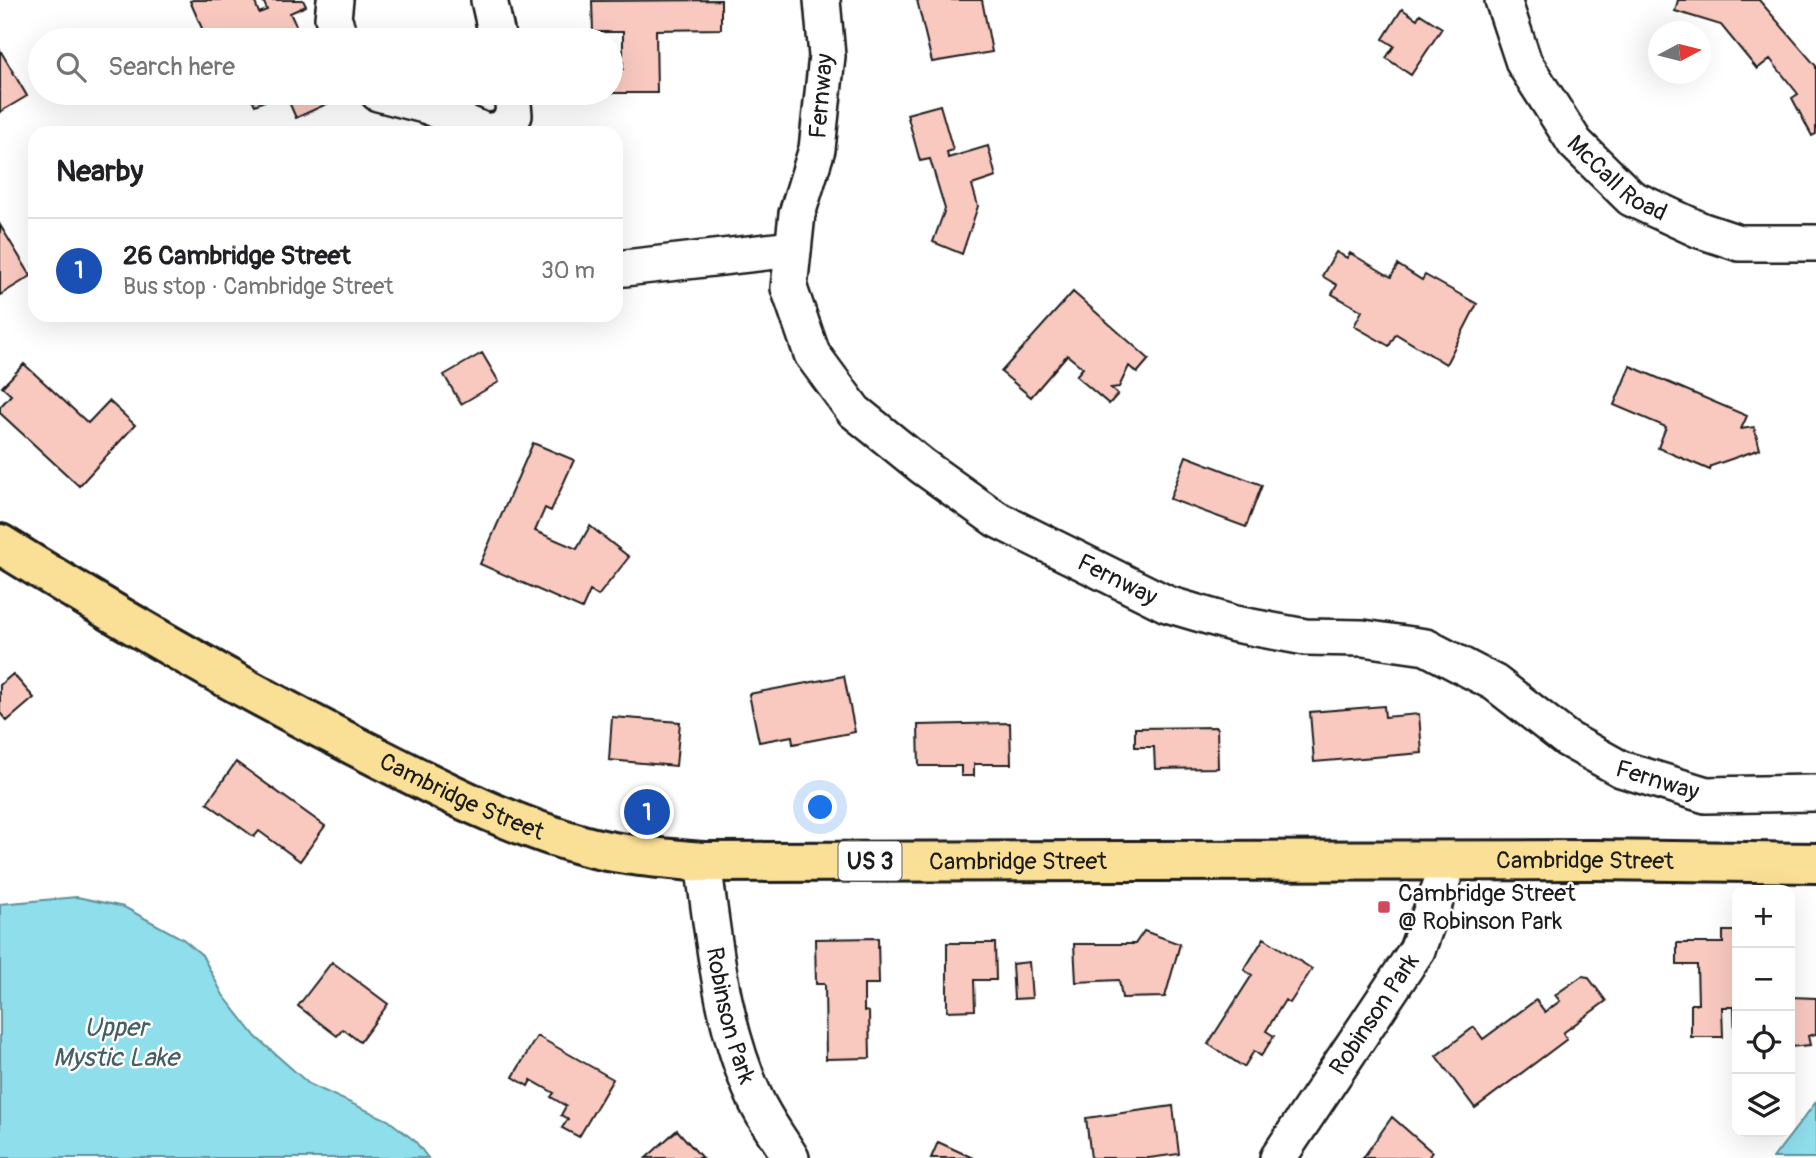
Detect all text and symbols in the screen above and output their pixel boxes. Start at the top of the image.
north arrow [1648,21,1711,84]
search box [28,28,623,105]
icon: search [52,48,90,86]
text: Search here [108,51,235,83]
street label: Fernway [803,52,840,140]
street label: McCall Road [1561,129,1672,228]
text: Nearby [56,153,143,190]
text: 26 Cambridge Street [123,240,351,272]
text: 1 [75,256,84,285]
text: 30 m [541,256,595,285]
text: Bus stop · Cambridge Street [123,272,394,301]
street label: Fernway [1073,548,1162,612]
street label: Cambridge Street [375,747,548,847]
street label: Fernway [1612,754,1702,807]
pin: 1 [624,786,670,838]
your location [803,790,837,824]
road number: US 3 [838,842,902,880]
street label: Cambridge Street [1496,846,1674,876]
street label: Cambridge Street [929,847,1107,876]
place label: Cambridge Street @ Robinson Park [1398,879,1576,936]
map controls [1732,885,1795,1137]
button: + [1732,885,1795,948]
marker: Cambridge Street @ Robinson Park [1376,899,1392,915]
street label: Robinson Park [700,945,761,1088]
street label: Robinson Park [1324,948,1425,1081]
button: − [1732,948,1795,1011]
button: locate [1732,1011,1795,1074]
water label: Upper Mystic Lake [53,1012,181,1074]
button: layers [1732,1074,1795,1137]

